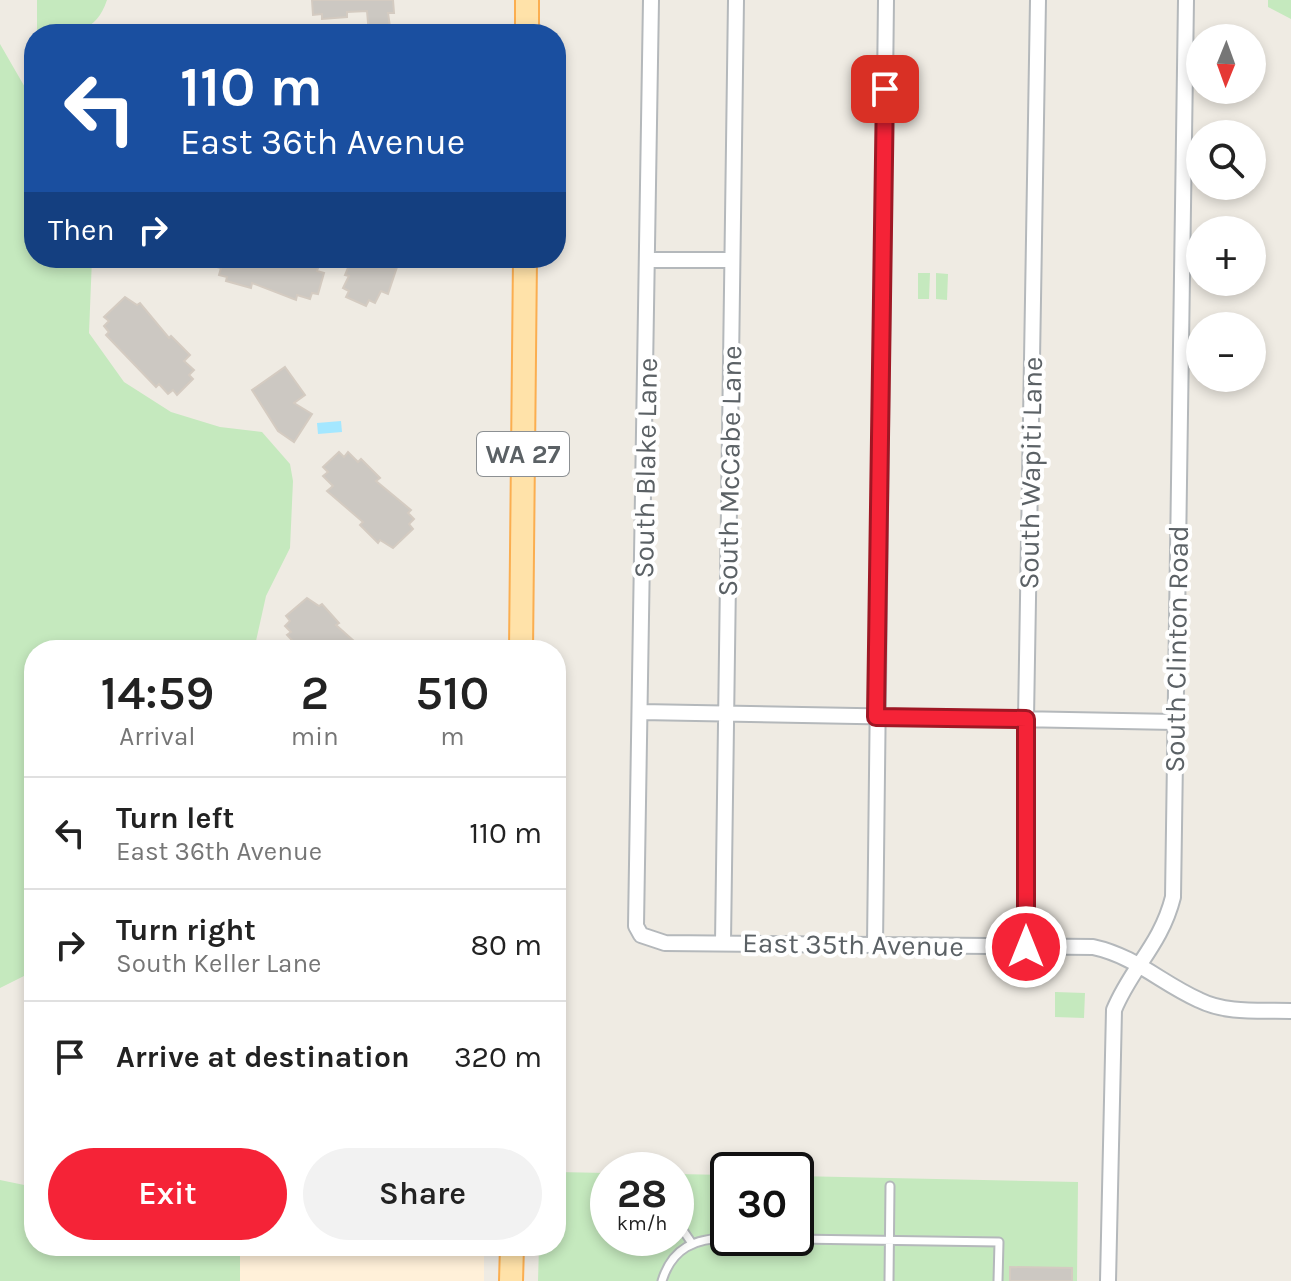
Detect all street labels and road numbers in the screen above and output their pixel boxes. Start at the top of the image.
street label: South McCabe Lane [711,345,748,597]
street label: South Wapiti Lane [1012,356,1049,590]
street label: South Blake Lane [627,357,664,579]
road number: WA 27 [477,432,569,476]
street label: South Clinton Road [1158,525,1195,773]
street label: East 35th Avenue [742,926,964,963]

